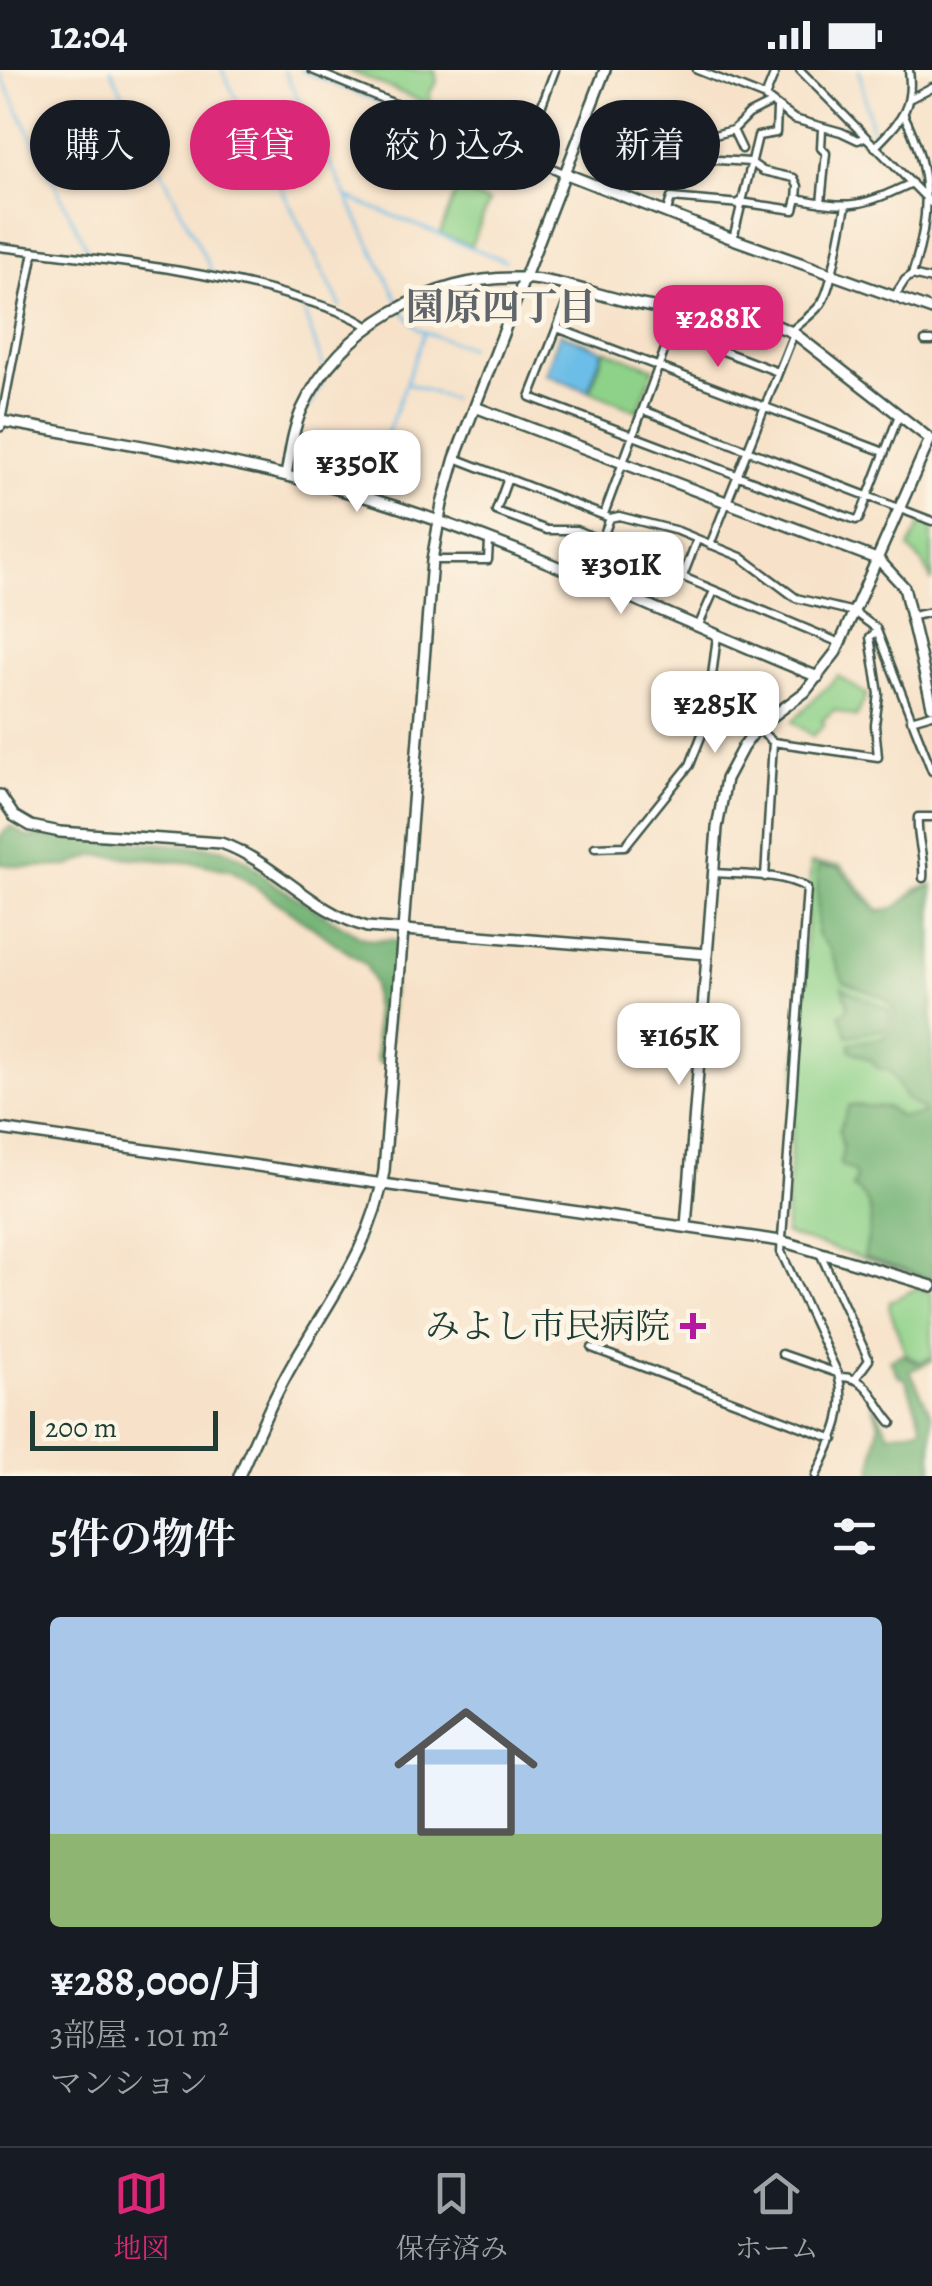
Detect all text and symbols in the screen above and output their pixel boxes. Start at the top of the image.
text: 12:04 [50,9,128,61]
chip: 購入 [30,100,170,190]
chip: 賃貸 [190,100,330,190]
chip: 絞り込み [350,100,560,190]
chip: 新着 [580,100,720,190]
district label: 園原四丁目 [406,281,596,333]
pin: ¥288K [648,285,788,370]
text: ¥288K [675,295,761,339]
pin: ¥350K [287,430,427,515]
text: ¥350K [316,440,398,484]
pin: ¥301K [551,532,691,617]
text: ¥301K [581,542,661,586]
pin: ¥285K [645,671,785,756]
text: ¥285K [673,681,757,725]
pin: ¥165K [609,1003,749,1088]
text: ¥165K [639,1013,719,1057]
place label: みよし市民病院 [425,1302,670,1350]
marker: みよし市民病院 [680,1313,706,1339]
scale bar [30,1406,218,1450]
text: 200 m [45,1409,117,1447]
icon: filters [827,1509,882,1564]
text: 5件の物件 [50,1510,236,1567]
icon: home [376,1682,556,1862]
text: ¥288,000/月 [50,1952,265,2009]
text: 3部屋 · 101 m² [50,2013,229,2057]
text: マンション [50,2061,209,2105]
tab: 地図 [113,2166,169,2268]
tab: 保存済み [396,2166,508,2268]
tab: ホーム [735,2166,819,2268]

